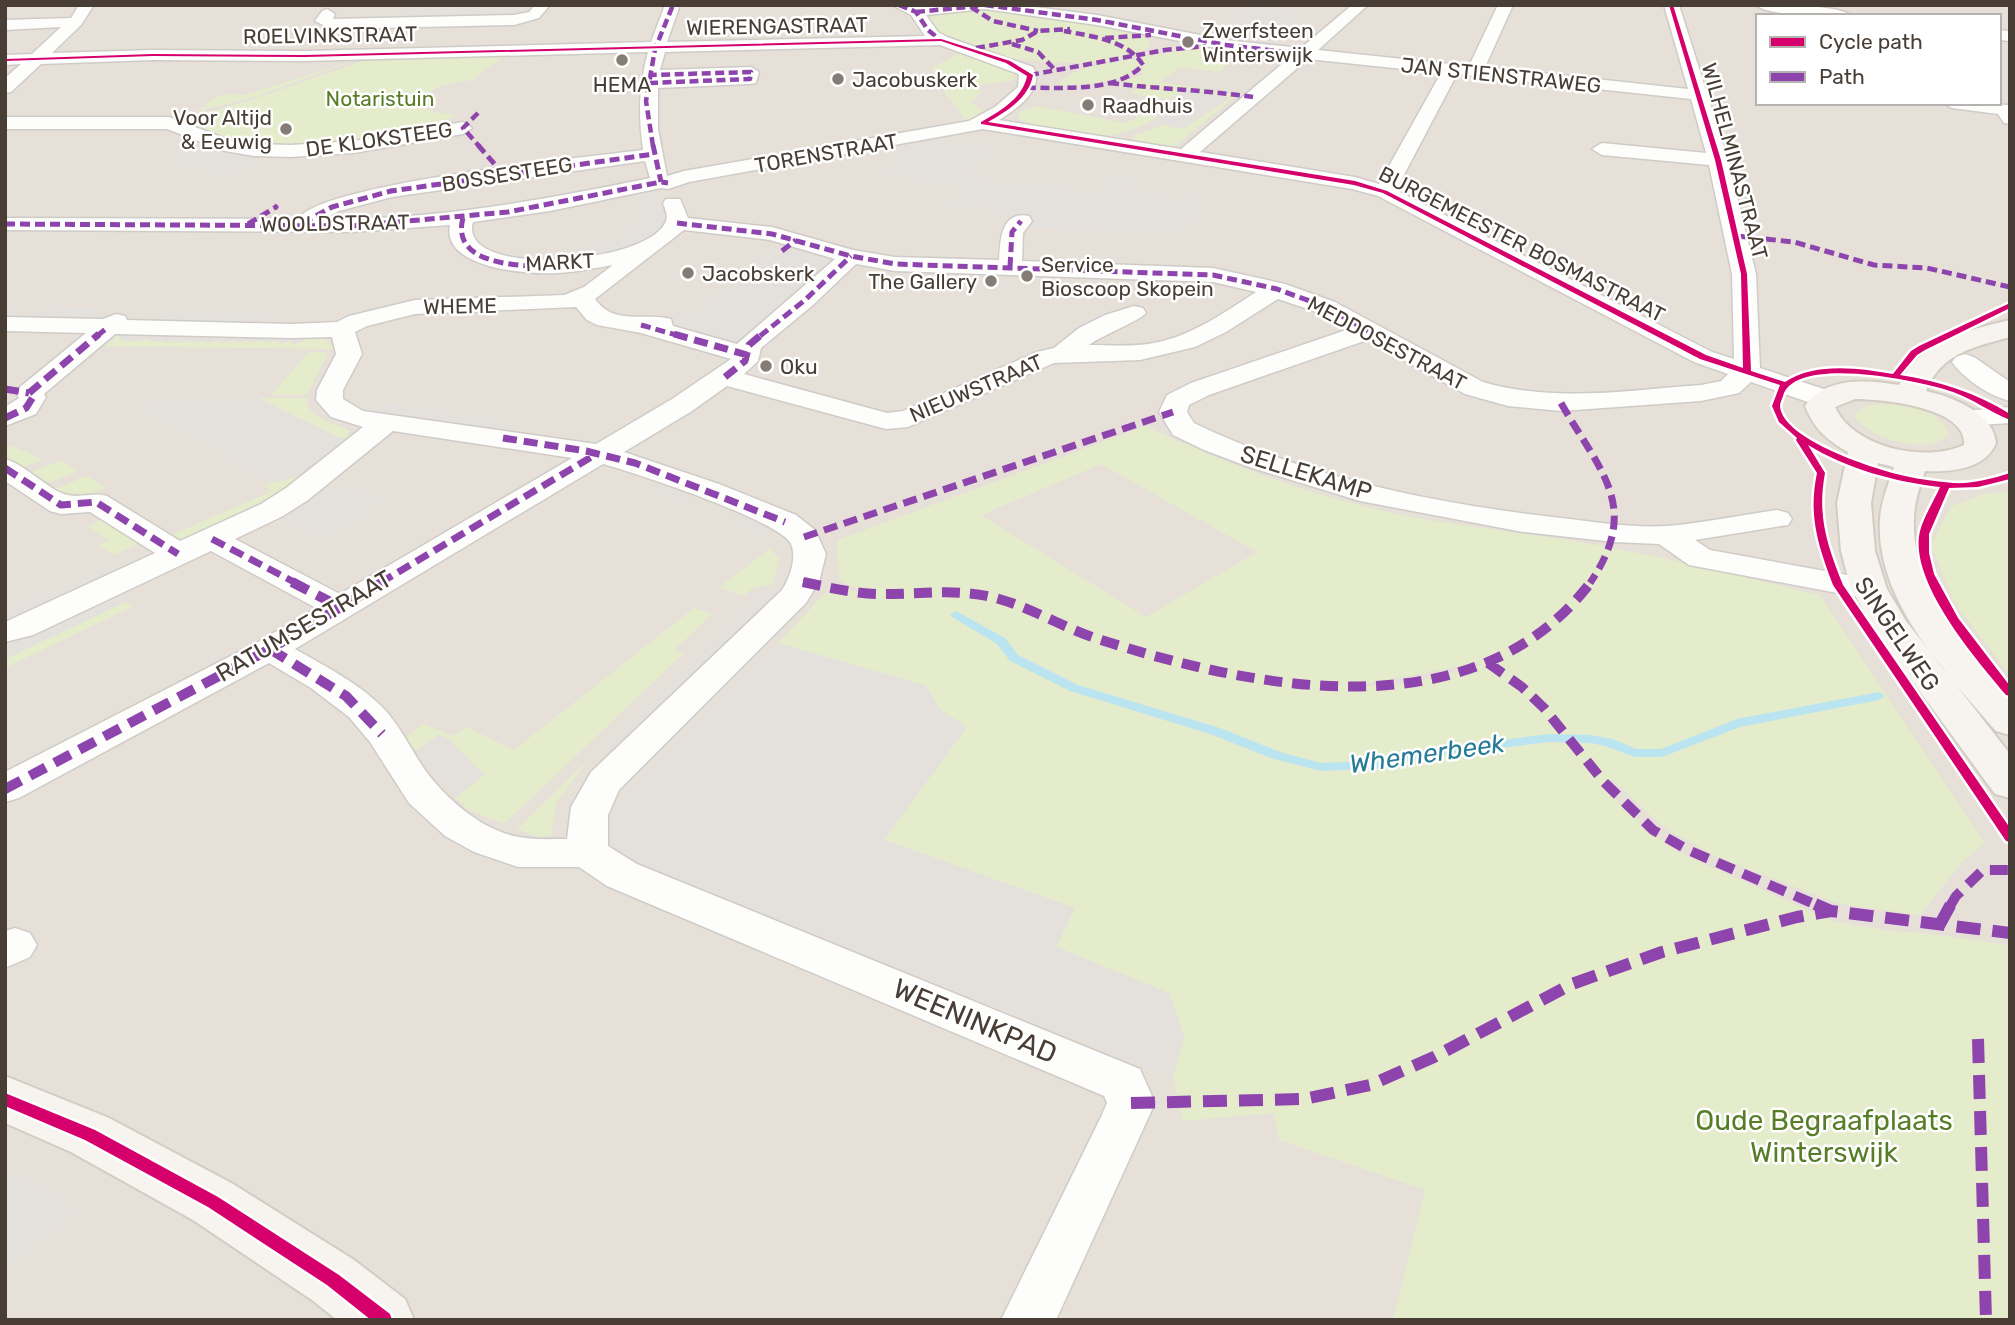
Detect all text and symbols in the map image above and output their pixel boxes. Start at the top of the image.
street label: WIERENGASTRAAT [686,12,868,40]
legend [1756,14,2001,105]
place label: Zwerfsteen Winterswijk [1202,18,1314,67]
street label: ROELVINKSTRAAT [243,21,417,49]
text: Cycle path [1819,29,1923,54]
marker: Zwerfsteen Winterswijk [1180,34,1196,50]
marker: HEMA [614,52,630,68]
street label: JAN STIENSTRAWEG [1400,52,1602,98]
street label: WILHELMINASTRAAT [1697,60,1773,262]
text: Path [1819,64,1865,89]
place label: Jacobuskerk [852,67,977,92]
marker: Jacobuskerk [830,71,846,87]
place label: HEMA [593,72,651,97]
park label: Notaristuin [326,86,434,111]
place label: Raadhuis [1102,93,1193,118]
marker: Raadhuis [1080,97,1096,113]
place label: Voor Altijd & Eeuwig [173,105,272,154]
street label: DE KLOKSTEEG [304,116,454,162]
marker: Voor Altijd & Eeuwig [278,121,294,137]
street label: TORENSTRAAT [753,128,899,178]
street label: BOSSESTEEG [440,151,574,197]
street label: BURGEMEESTER BOSMASTRAAT [1375,161,1669,327]
street label: WOOLDSTRAAT [260,209,410,237]
street label: MARKT [525,248,595,276]
place label: Service Bioscoop Skopein [1041,252,1214,301]
place label: Jacobskerk [702,261,815,286]
marker: Jacobskerk [680,265,696,281]
marker: Service Bioscoop Skopein [1019,268,1035,284]
place label: The Gallery [868,269,977,294]
marker: The Gallery [983,273,999,289]
street label: MEDDOSESTRAAT [1303,291,1471,395]
street label: WHEME [423,293,497,319]
street label: NIEUWSTRAAT [906,349,1046,427]
place label: Oku [780,354,818,379]
marker: Oku [758,358,774,374]
street label: SELLEKAMP [1237,440,1375,506]
street label: RATUMSESTRAAT [211,564,397,688]
street label: SINGELWEG [1849,572,1945,696]
water label: Whemerbeek [1347,728,1507,780]
street label: WEENINKPAD [888,972,1062,1070]
park label: Oude Begraafplaats Winterswijk [1695,1104,1953,1169]

